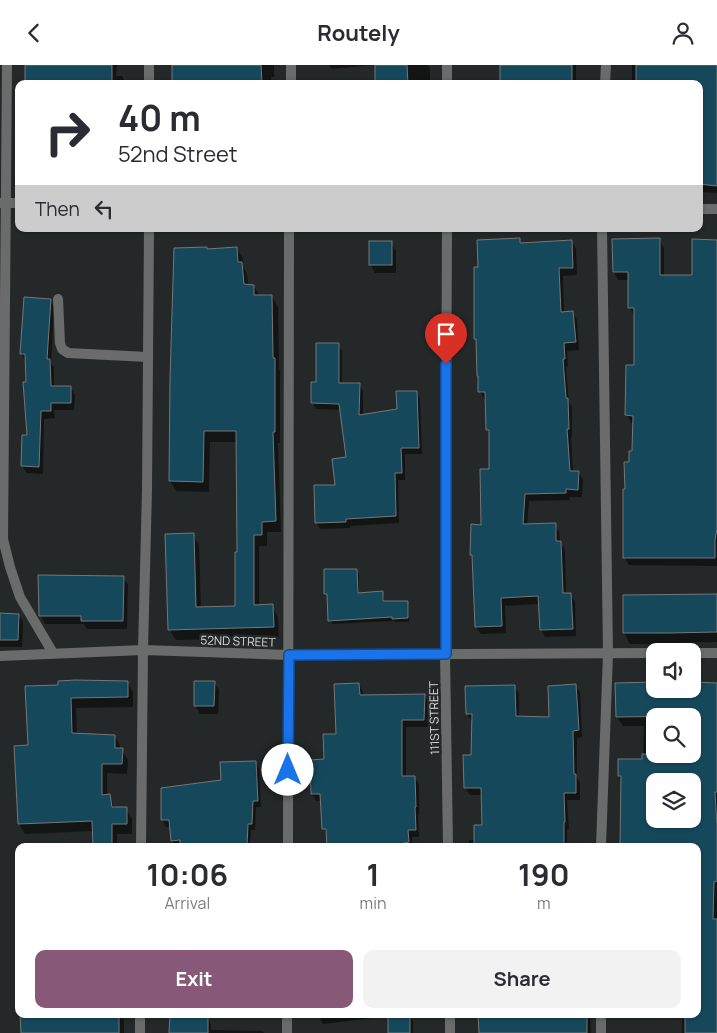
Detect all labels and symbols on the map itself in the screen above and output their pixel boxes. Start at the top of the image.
pin [425,313,467,364]
street label: 52ND STREET [200,631,277,651]
street label: 111ST STREET [425,680,443,755]
position arrow [261,743,313,795]

